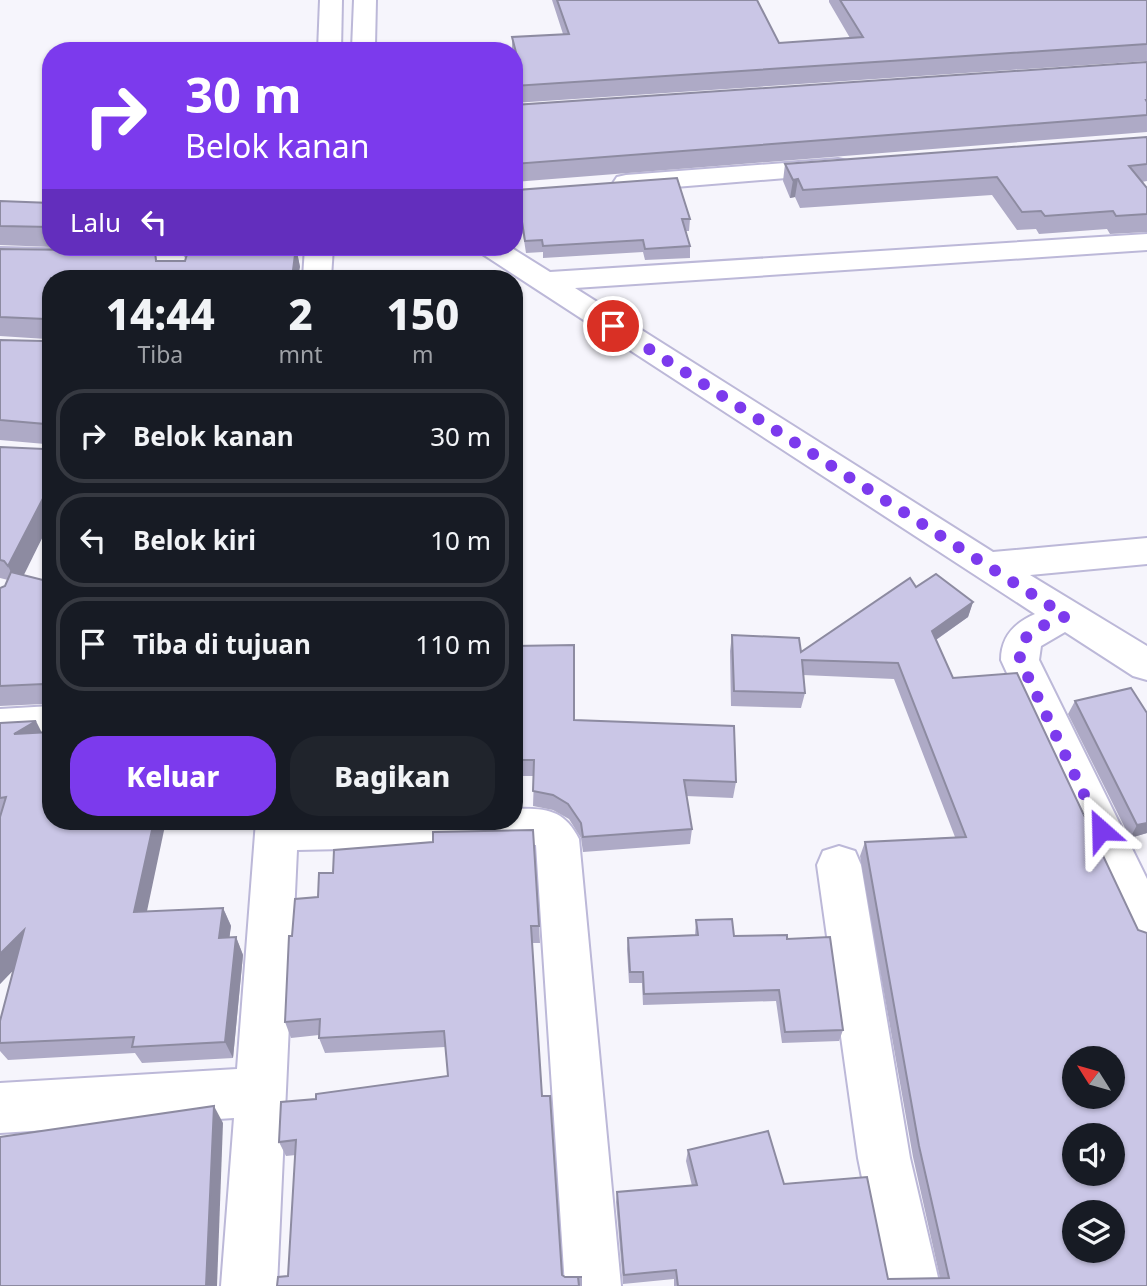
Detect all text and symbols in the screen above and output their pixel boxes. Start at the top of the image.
text: 30 m [185,61,302,127]
icon: right [70,70,161,161]
text: Belok kanan [185,124,369,167]
icon: left [135,203,173,241]
text: Lalu [70,204,121,240]
text: 14:44 [106,285,215,342]
text: 2 [288,285,313,342]
text: 150 [386,285,459,342]
pin [583,296,643,356]
icon: arrive [594,307,632,345]
text: Tiba [137,338,183,370]
text: mnt [279,338,323,370]
text: m [412,338,434,370]
icon: right [74,417,112,455]
text: Belok kanan [133,418,294,454]
text: 30 m [430,418,491,454]
icon: left [74,521,112,559]
text: Belok kiri [133,522,256,558]
text: 10 m [430,522,491,558]
icon: arrive [74,625,112,663]
text: Tiba di tujuan [133,626,311,662]
text: 110 m [415,626,491,662]
button: Keluar [70,736,276,816]
button: Bagikan [290,736,495,816]
position arrow [1064,793,1138,867]
north arrow [1062,1046,1125,1110]
map controls [1062,1046,1125,1263]
button: sound [1062,1123,1125,1186]
button: layers [1062,1200,1125,1263]

